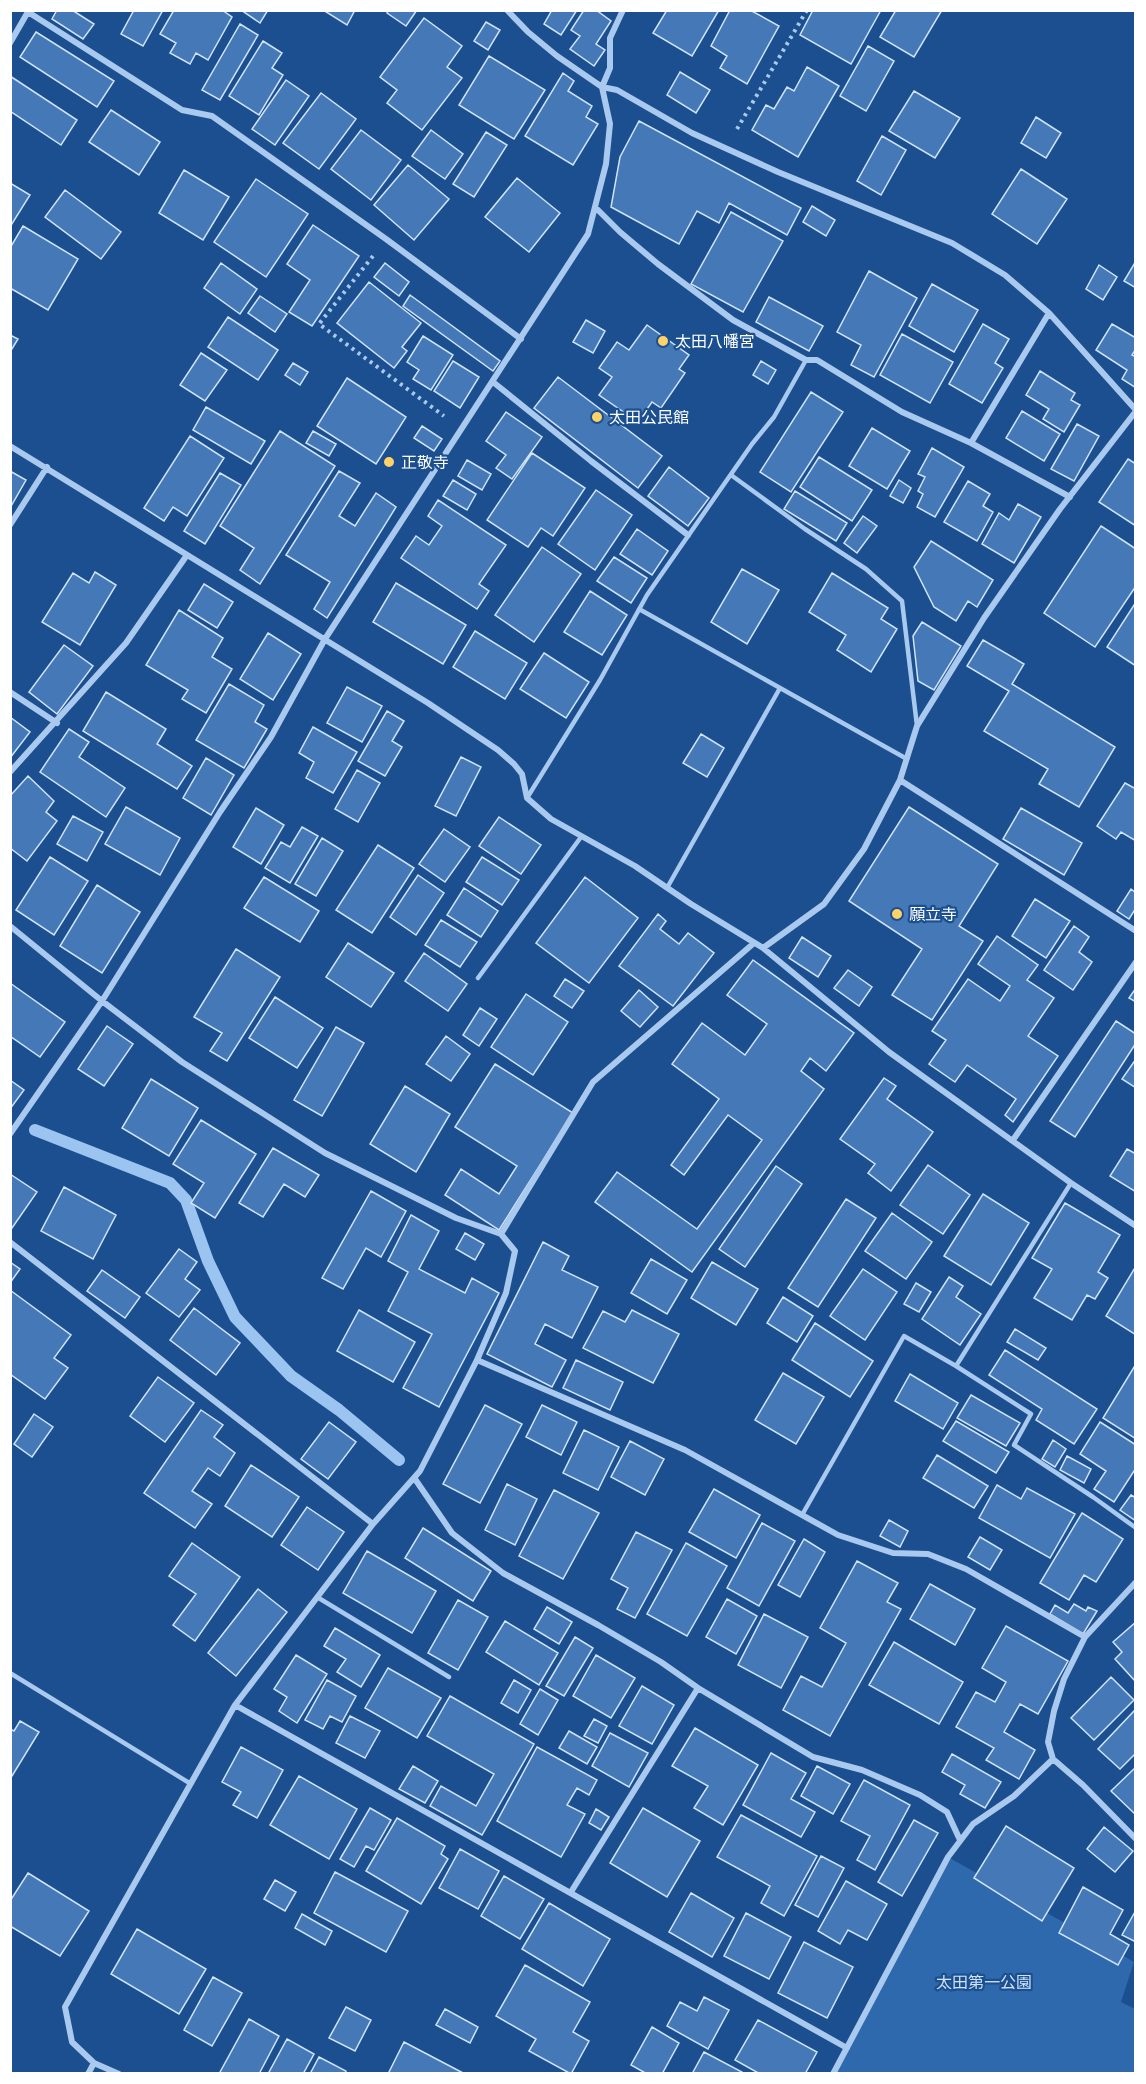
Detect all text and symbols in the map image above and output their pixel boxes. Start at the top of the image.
place label: 太田八幡宮 [675,331,755,350]
marker: 太田八幡宮 [656,334,670,348]
place label: 太田公民館 [609,407,689,426]
marker: 太田公民館 [590,410,604,424]
place label: 正敬寺 [401,452,449,471]
marker: 正敬寺 [382,455,396,469]
place label: 願立寺 [909,904,957,923]
marker: 願立寺 [890,907,904,921]
park label: 太田第一公園 [936,1972,1032,1991]

